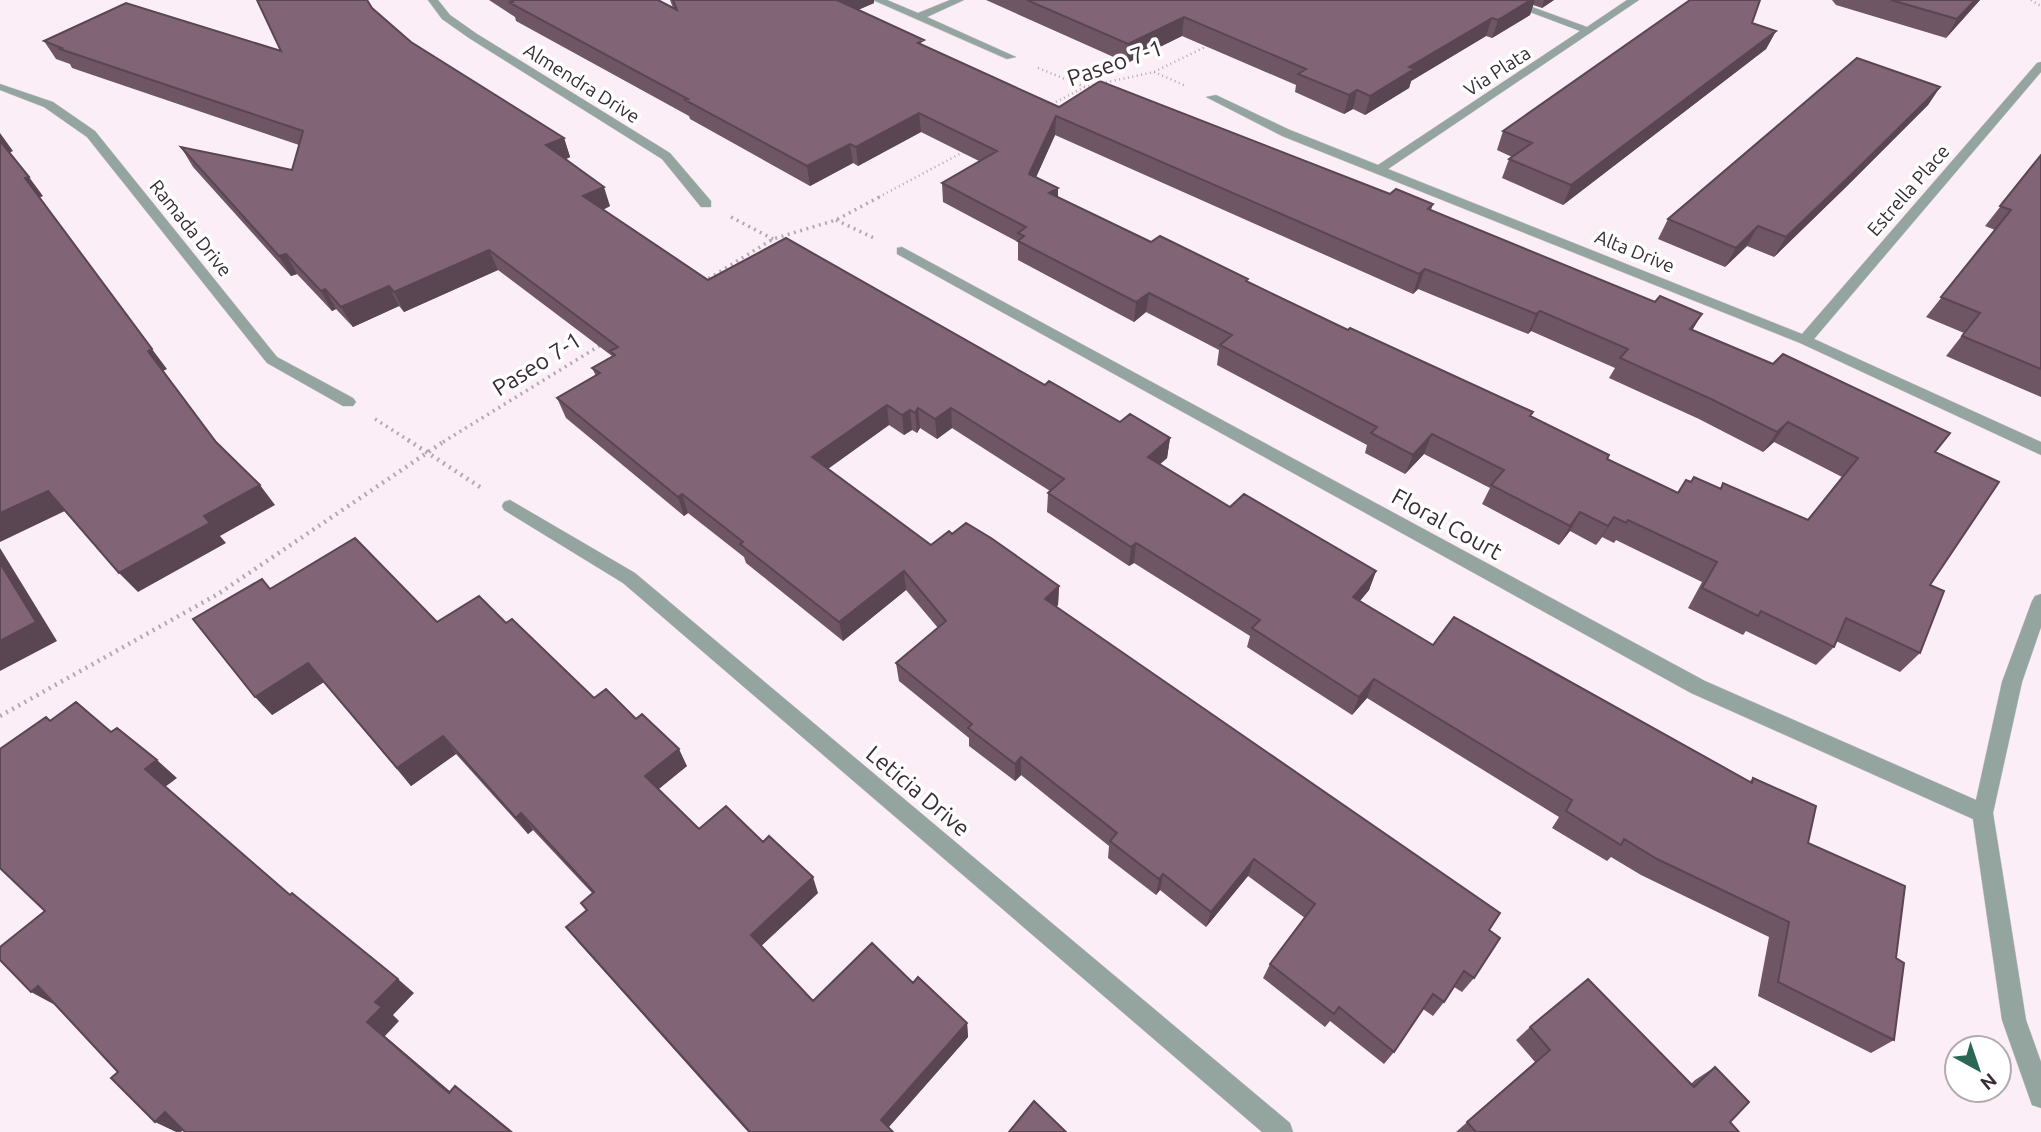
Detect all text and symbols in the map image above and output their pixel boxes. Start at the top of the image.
street label: Paseo 7-1 [1064,35,1166,91]
street label: Almendra Drive [520,39,644,127]
street label: Via Plata [1460,41,1534,101]
street label: Estrella Place [1862,140,1954,240]
street label: Ramada Drive [145,175,237,281]
street label: Alta Drive [1592,225,1678,277]
street label: Paseo 7-1 [488,327,585,401]
street label: Floral Court [1388,483,1507,564]
street label: Leticia Drive [862,740,975,841]
north arrow [1943,1034,2013,1104]
text: N [1976,1069,2001,1095]

